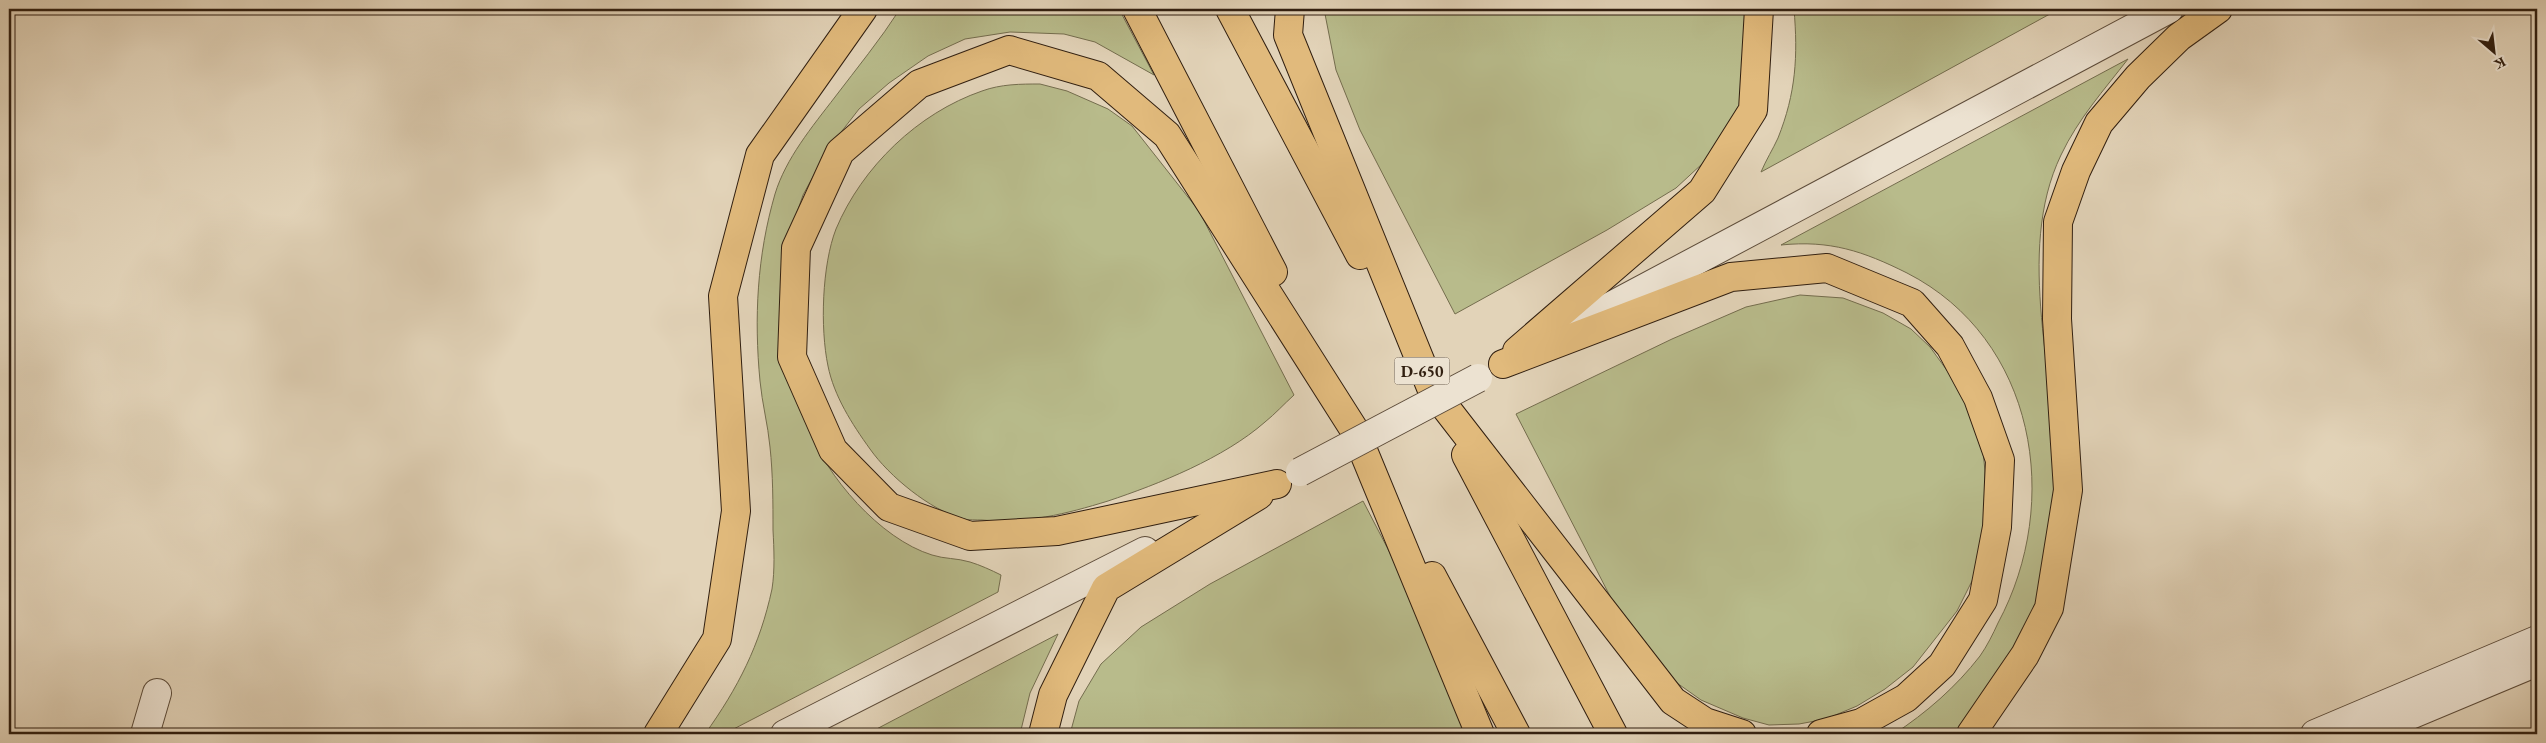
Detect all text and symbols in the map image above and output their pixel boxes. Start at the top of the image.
north arrow [2468,28,2518,78]
text: K [2491,53,2509,74]
road number: D-650 [1394,358,1450,384]

